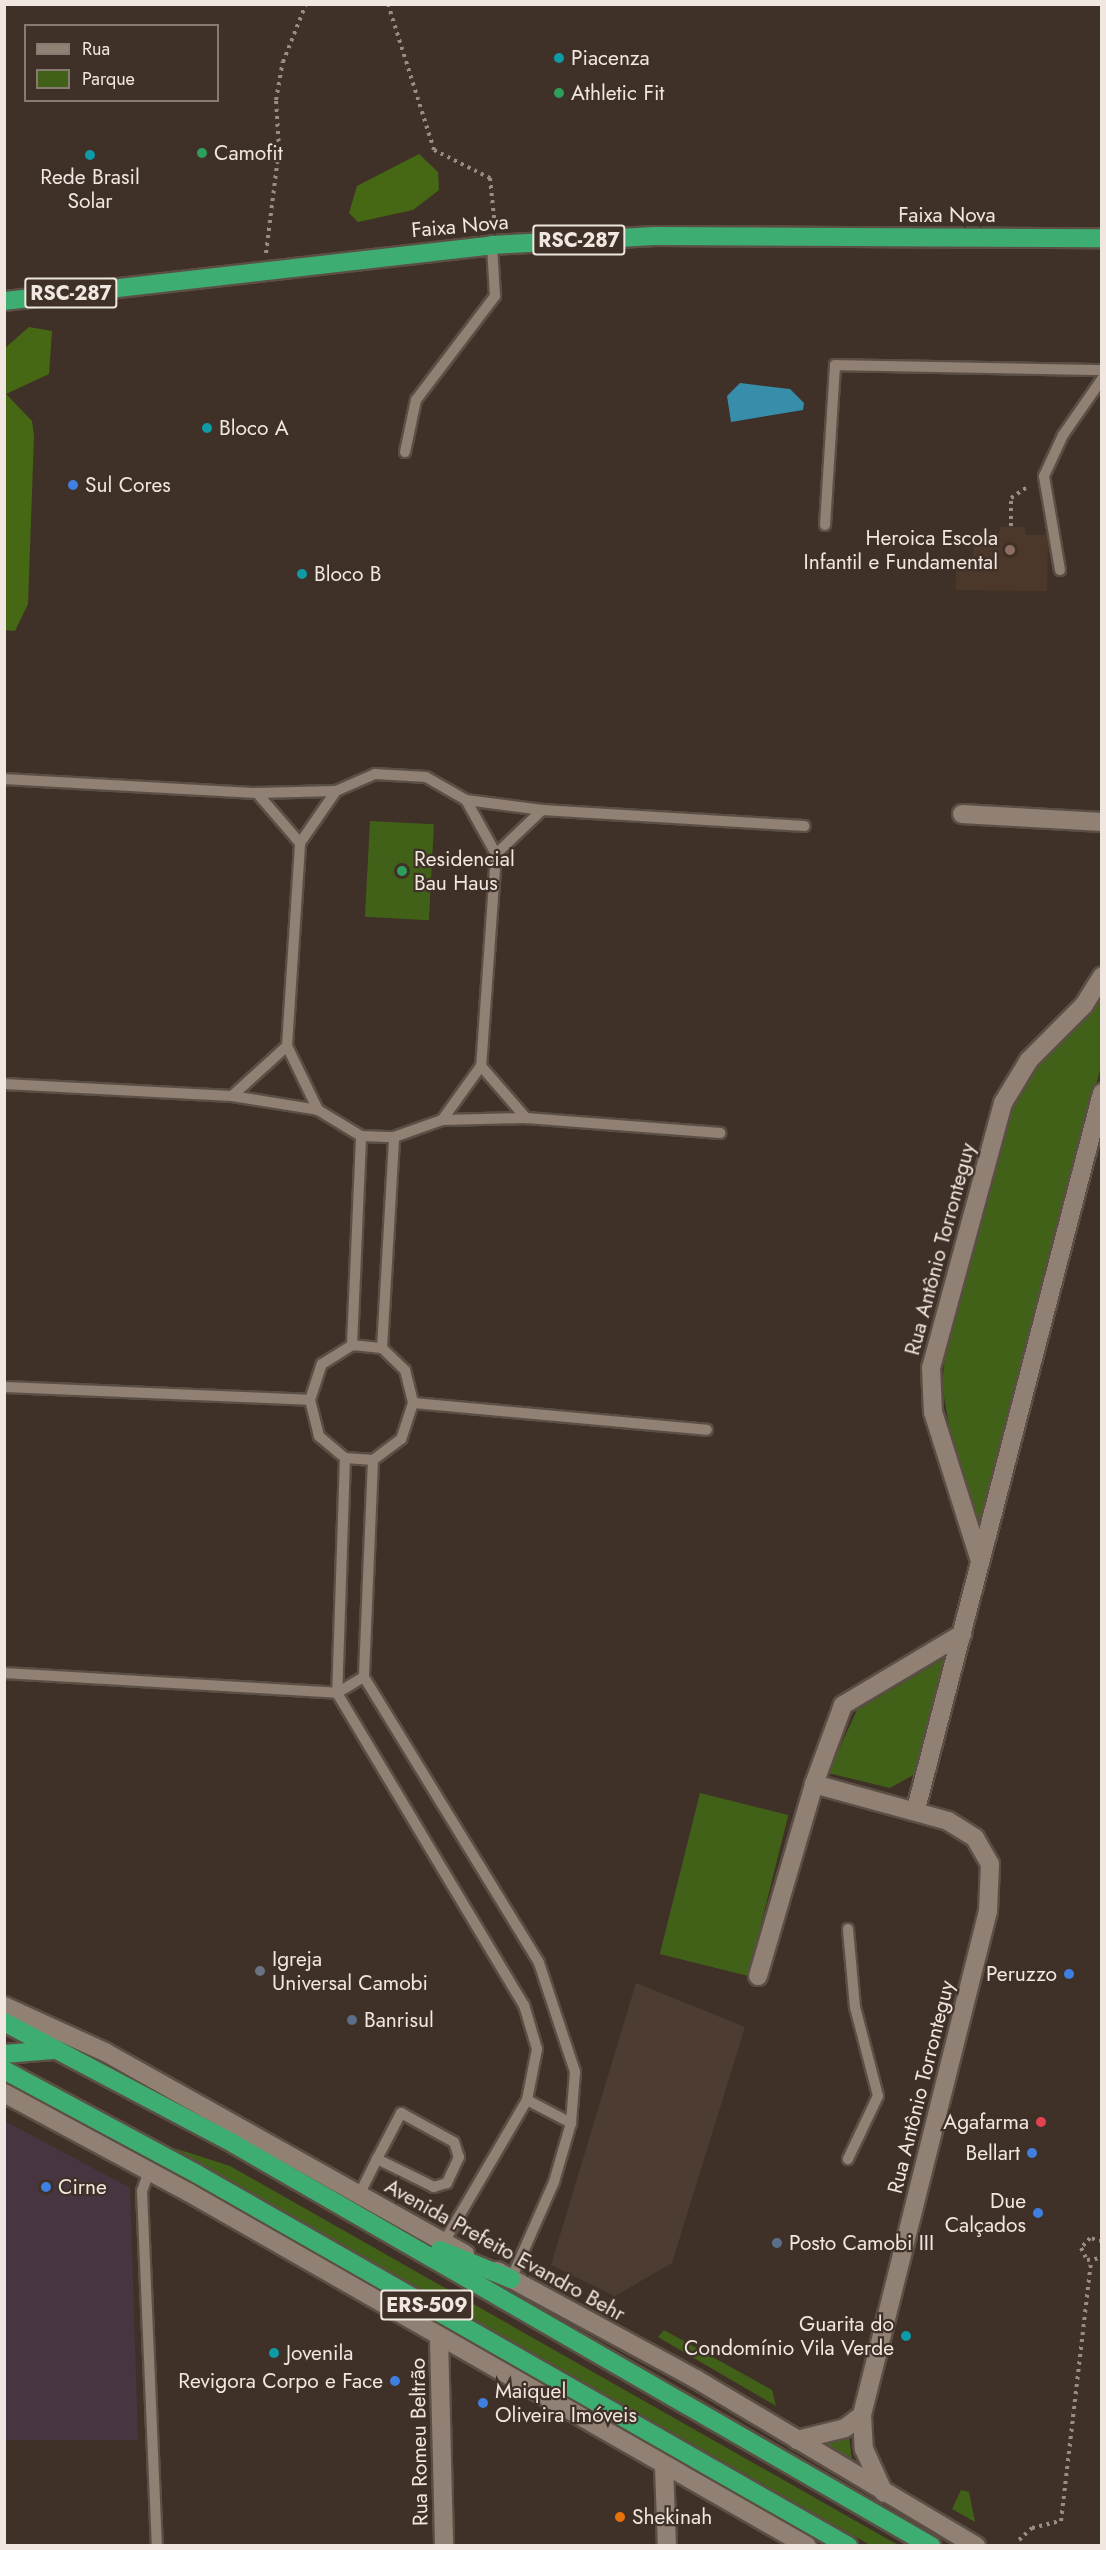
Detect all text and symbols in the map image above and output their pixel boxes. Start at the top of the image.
legend [24,24,219,102]
text: Rua [82,36,110,62]
place label: Piacenza [571,45,650,71]
marker: Piacenza [552,51,566,65]
text: Parque [82,66,135,92]
place label: Athletic Fit [571,80,664,106]
marker: Athletic Fit [552,86,566,100]
place label: Camofit [214,140,283,166]
marker: Camofit [195,146,209,160]
marker: Rede Brasil Solar [83,148,97,162]
place label: Rede Brasil Solar [40,164,140,214]
street label: Faixa Nova [898,202,996,228]
street label: Faixa Nova [410,209,510,243]
road number: RSC-287 [531,223,627,257]
road number: RSC-287 [23,276,119,310]
place label: Bloco A [219,415,289,441]
marker: Bloco A [200,421,214,435]
place label: Sul Cores [85,472,171,498]
marker: Sul Cores [66,478,80,492]
place label: Heroica Escola Infantil e Fundamental [804,525,998,575]
marker: Heroica Escola Infantil e Fundamental [1003,543,1017,557]
place label: Bloco B [314,561,382,587]
marker: Bloco B [295,567,309,581]
place label: Residencial Bau Haus [414,846,515,896]
marker: Residencial Bau Haus [395,864,409,878]
street label: Rua Antônio Torronteguy [900,1140,980,1358]
place label: Igreja Universal Camobi [272,1946,428,1996]
place label: Peruzzo [986,1961,1057,1987]
marker: Igreja Universal Camobi [253,1964,267,1978]
marker: Peruzzo [1062,1967,1076,1981]
street label: Rua Antônio Torronteguy [882,1978,960,2196]
place label: Banrisul [364,2007,434,2033]
marker: Banrisul [345,2013,359,2027]
place label: Agafarma [943,2109,1029,2135]
marker: Agafarma [1034,2115,1048,2129]
place label: Bellart [965,2140,1020,2166]
marker: Bellart [1025,2146,1039,2160]
street label: Avenida Prefeito Evandro Behr [381,2173,629,2327]
place label: Cirne [58,2174,107,2200]
marker: Cirne [39,2180,53,2194]
place label: Due Calçados [945,2188,1026,2238]
marker: Due Calçados [1031,2206,1045,2220]
place label: Posto Camobi III [789,2230,934,2256]
marker: Posto Camobi III [770,2236,784,2250]
road number: ERS-509 [379,2288,475,2322]
place label: Guarita do Condomínio Vila Verde [684,2311,894,2361]
marker: Guarita do Condomínio Vila Verde [899,2329,913,2343]
place label: Jovenila [286,2340,353,2366]
marker: Jovenila [267,2346,281,2360]
street label: Rua Romeu Beltrão [405,2358,433,2526]
place label: Revigora Corpo e Face [178,2368,383,2394]
marker: Revigora Corpo e Face [388,2374,402,2388]
place label: Maiquel Oliveira Imóveis [495,2378,637,2428]
marker: Maiquel Oliveira Imóveis [476,2396,490,2410]
place label: Shekinah [632,2504,712,2530]
marker: Shekinah [613,2510,627,2524]

